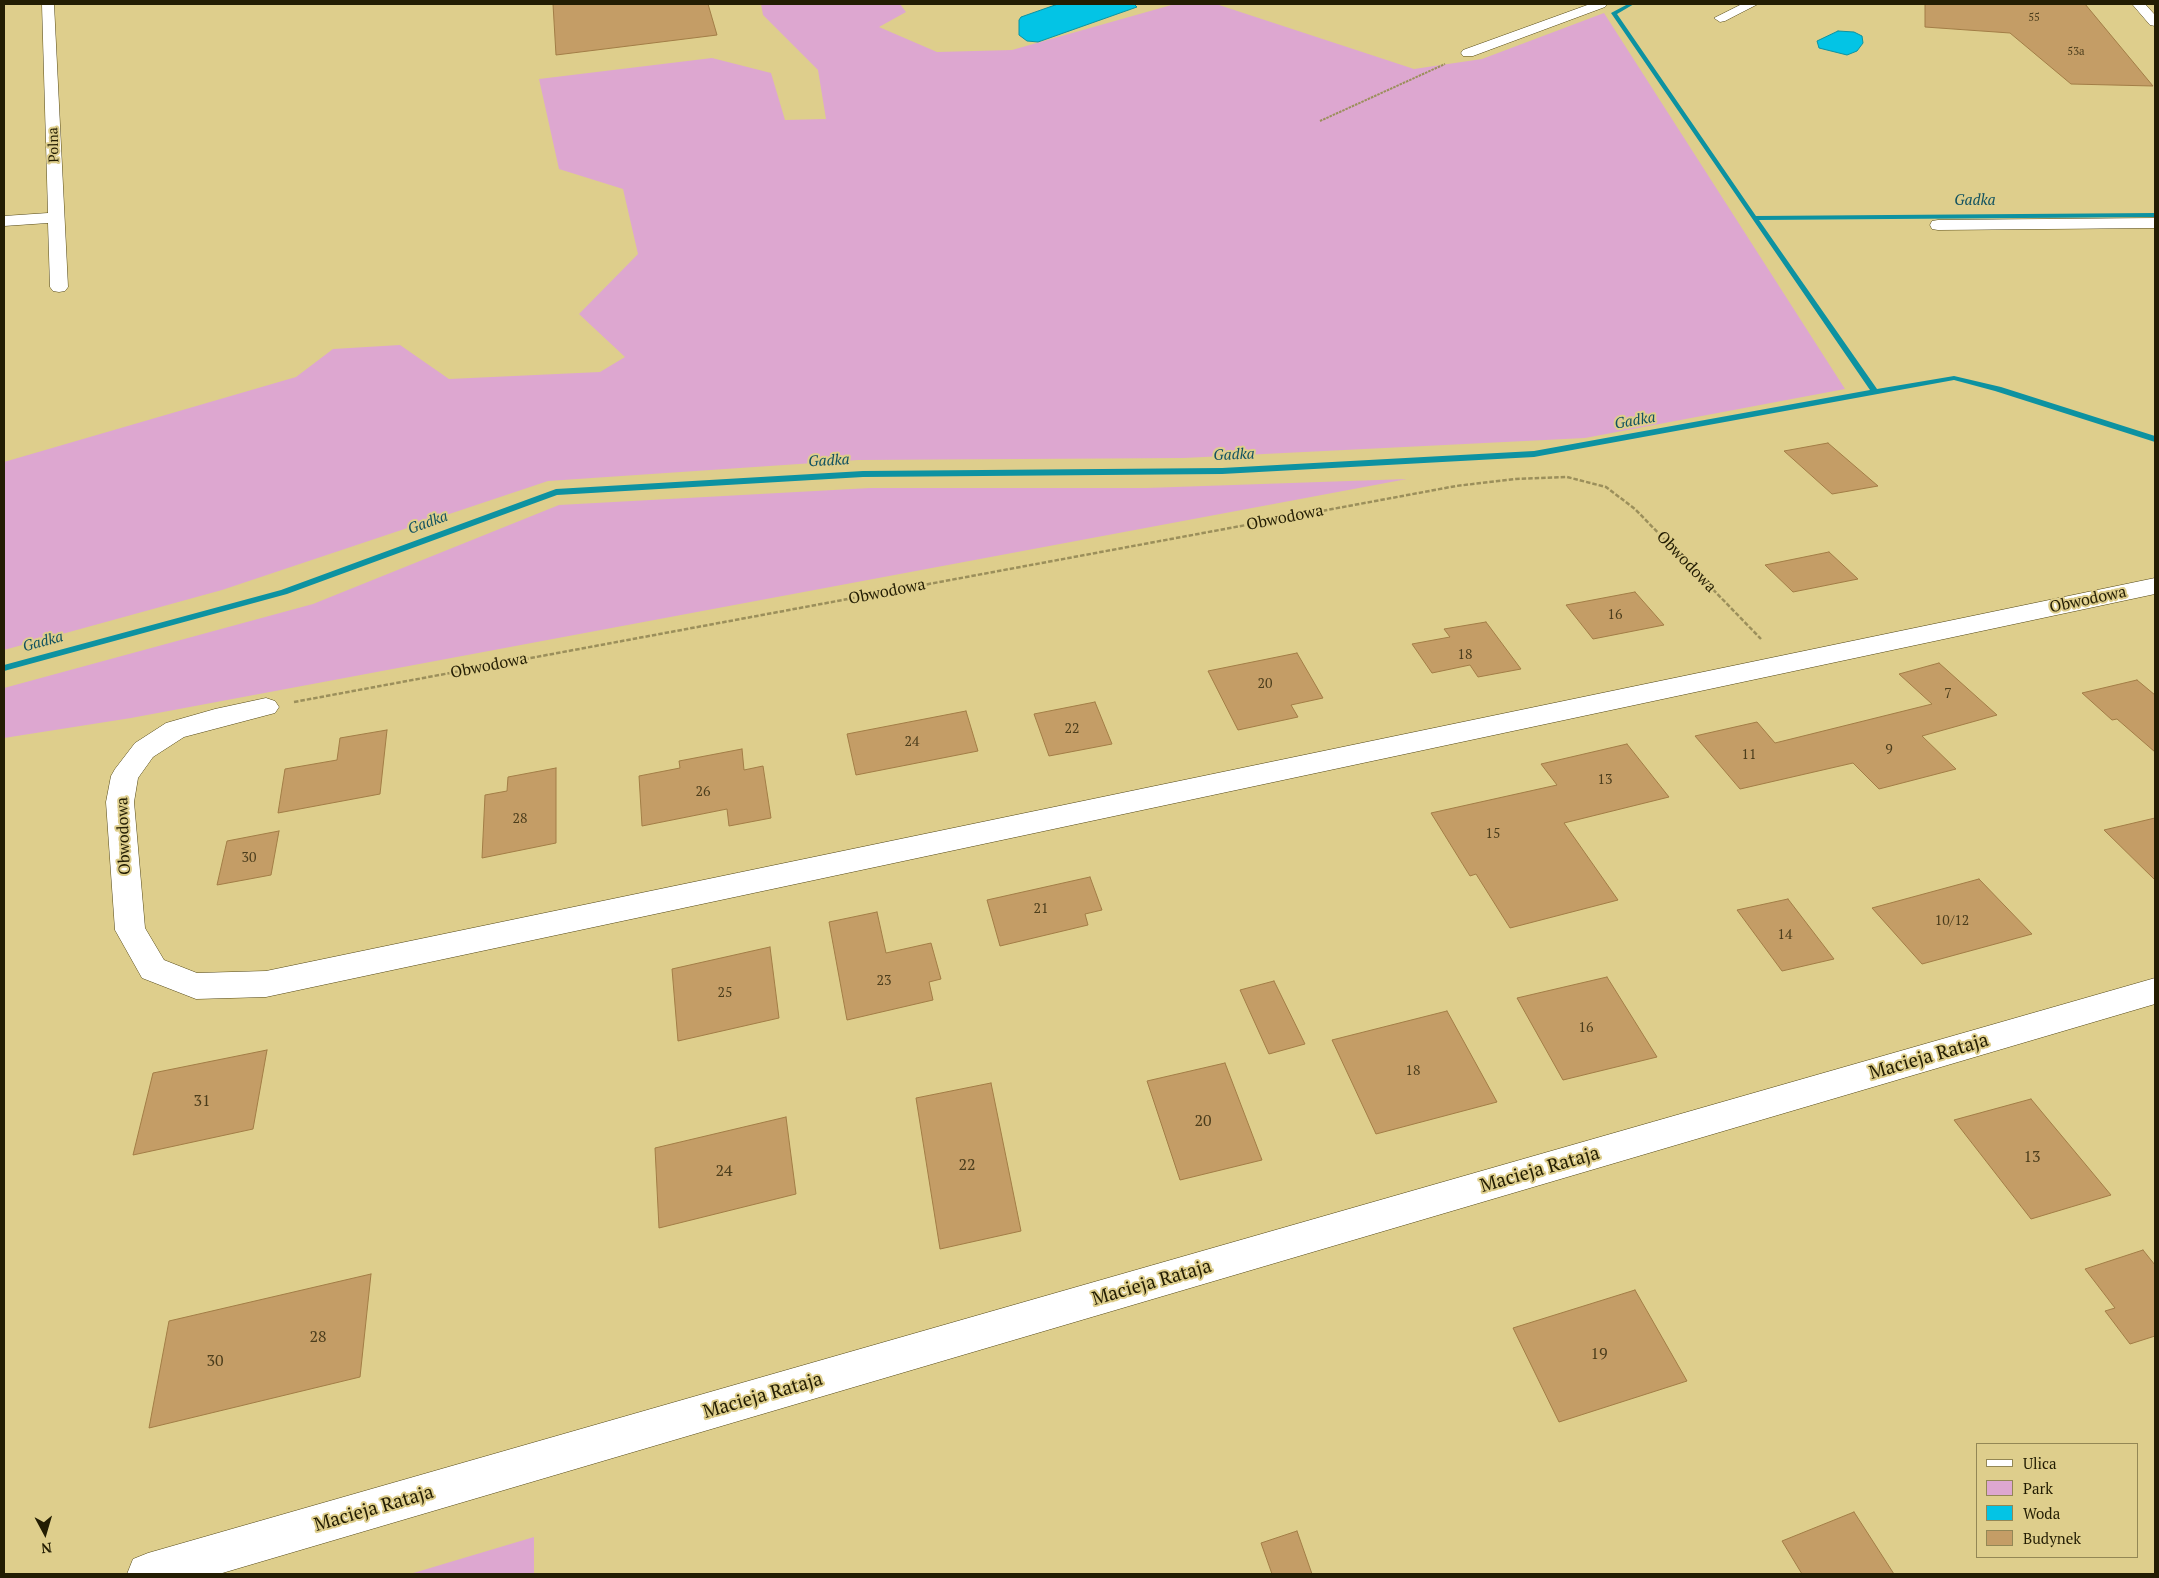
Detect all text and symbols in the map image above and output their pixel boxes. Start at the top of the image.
house number: 55 [2028,11,2040,25]
house number: 53a [2067,45,2085,59]
street label: Polna [45,127,63,163]
water label: Gadka [1954,192,1996,210]
water label: Gadka [1613,409,1657,433]
water label: Gadka [1213,445,1255,465]
water label: Gadka [808,451,850,471]
street label: Obwodowa [1245,501,1325,535]
water label: Gadka [406,507,450,539]
street label: Obwodowa [1652,527,1720,597]
street label: Obwodowa [847,575,927,609]
street label: Obwodowa [2048,583,2128,617]
house number: 16 [1608,607,1622,623]
water label: Gadka [21,628,65,656]
house number: 18 [1458,647,1472,663]
street label: Obwodowa [449,649,529,683]
house number: 20 [1258,676,1272,692]
house number: 7 [1944,686,1952,702]
house number: 22 [1065,721,1079,737]
house number: 24 [905,734,919,750]
house number: 9 [1885,742,1893,758]
house number: 11 [1742,747,1756,763]
house number: 13 [1598,772,1612,788]
house number: 26 [696,784,710,800]
street label: Obwodowa [113,797,135,875]
house number: 28 [513,811,527,827]
house number: 15 [1486,826,1500,842]
house number: 30 [242,850,256,866]
house number: 21 [1034,901,1048,917]
house number: 10/12 [1935,913,1969,929]
house number: 14 [1778,927,1792,943]
house number: 23 [877,973,891,989]
house number: 25 [718,985,732,1001]
house number: 16 [1579,1020,1593,1036]
street label: Macieja Rataja [1867,1029,1991,1085]
house number: 18 [1406,1063,1420,1079]
house number: 31 [193,1091,211,1111]
house number: 20 [1194,1111,1212,1131]
street label: Macieja Rataja [1478,1142,1602,1198]
house number: 13 [2023,1147,2041,1167]
house number: 22 [958,1155,976,1175]
house number: 24 [715,1161,733,1181]
street label: Macieja Rataja [1090,1255,1214,1311]
house number: 28 [309,1327,327,1347]
house number: 19 [1590,1344,1608,1364]
house number: 30 [206,1351,224,1371]
street label: Macieja Rataja [701,1368,825,1424]
legend [1976,1443,2139,1558]
text: Ulica [2023,1453,2057,1473]
text: Park [2023,1478,2053,1498]
street label: Macieja Rataja [312,1481,436,1537]
text: Woda [2023,1503,2060,1523]
north arrow [20,1508,70,1558]
text: Budynek [2023,1528,2081,1548]
text: N [40,1538,53,1558]

